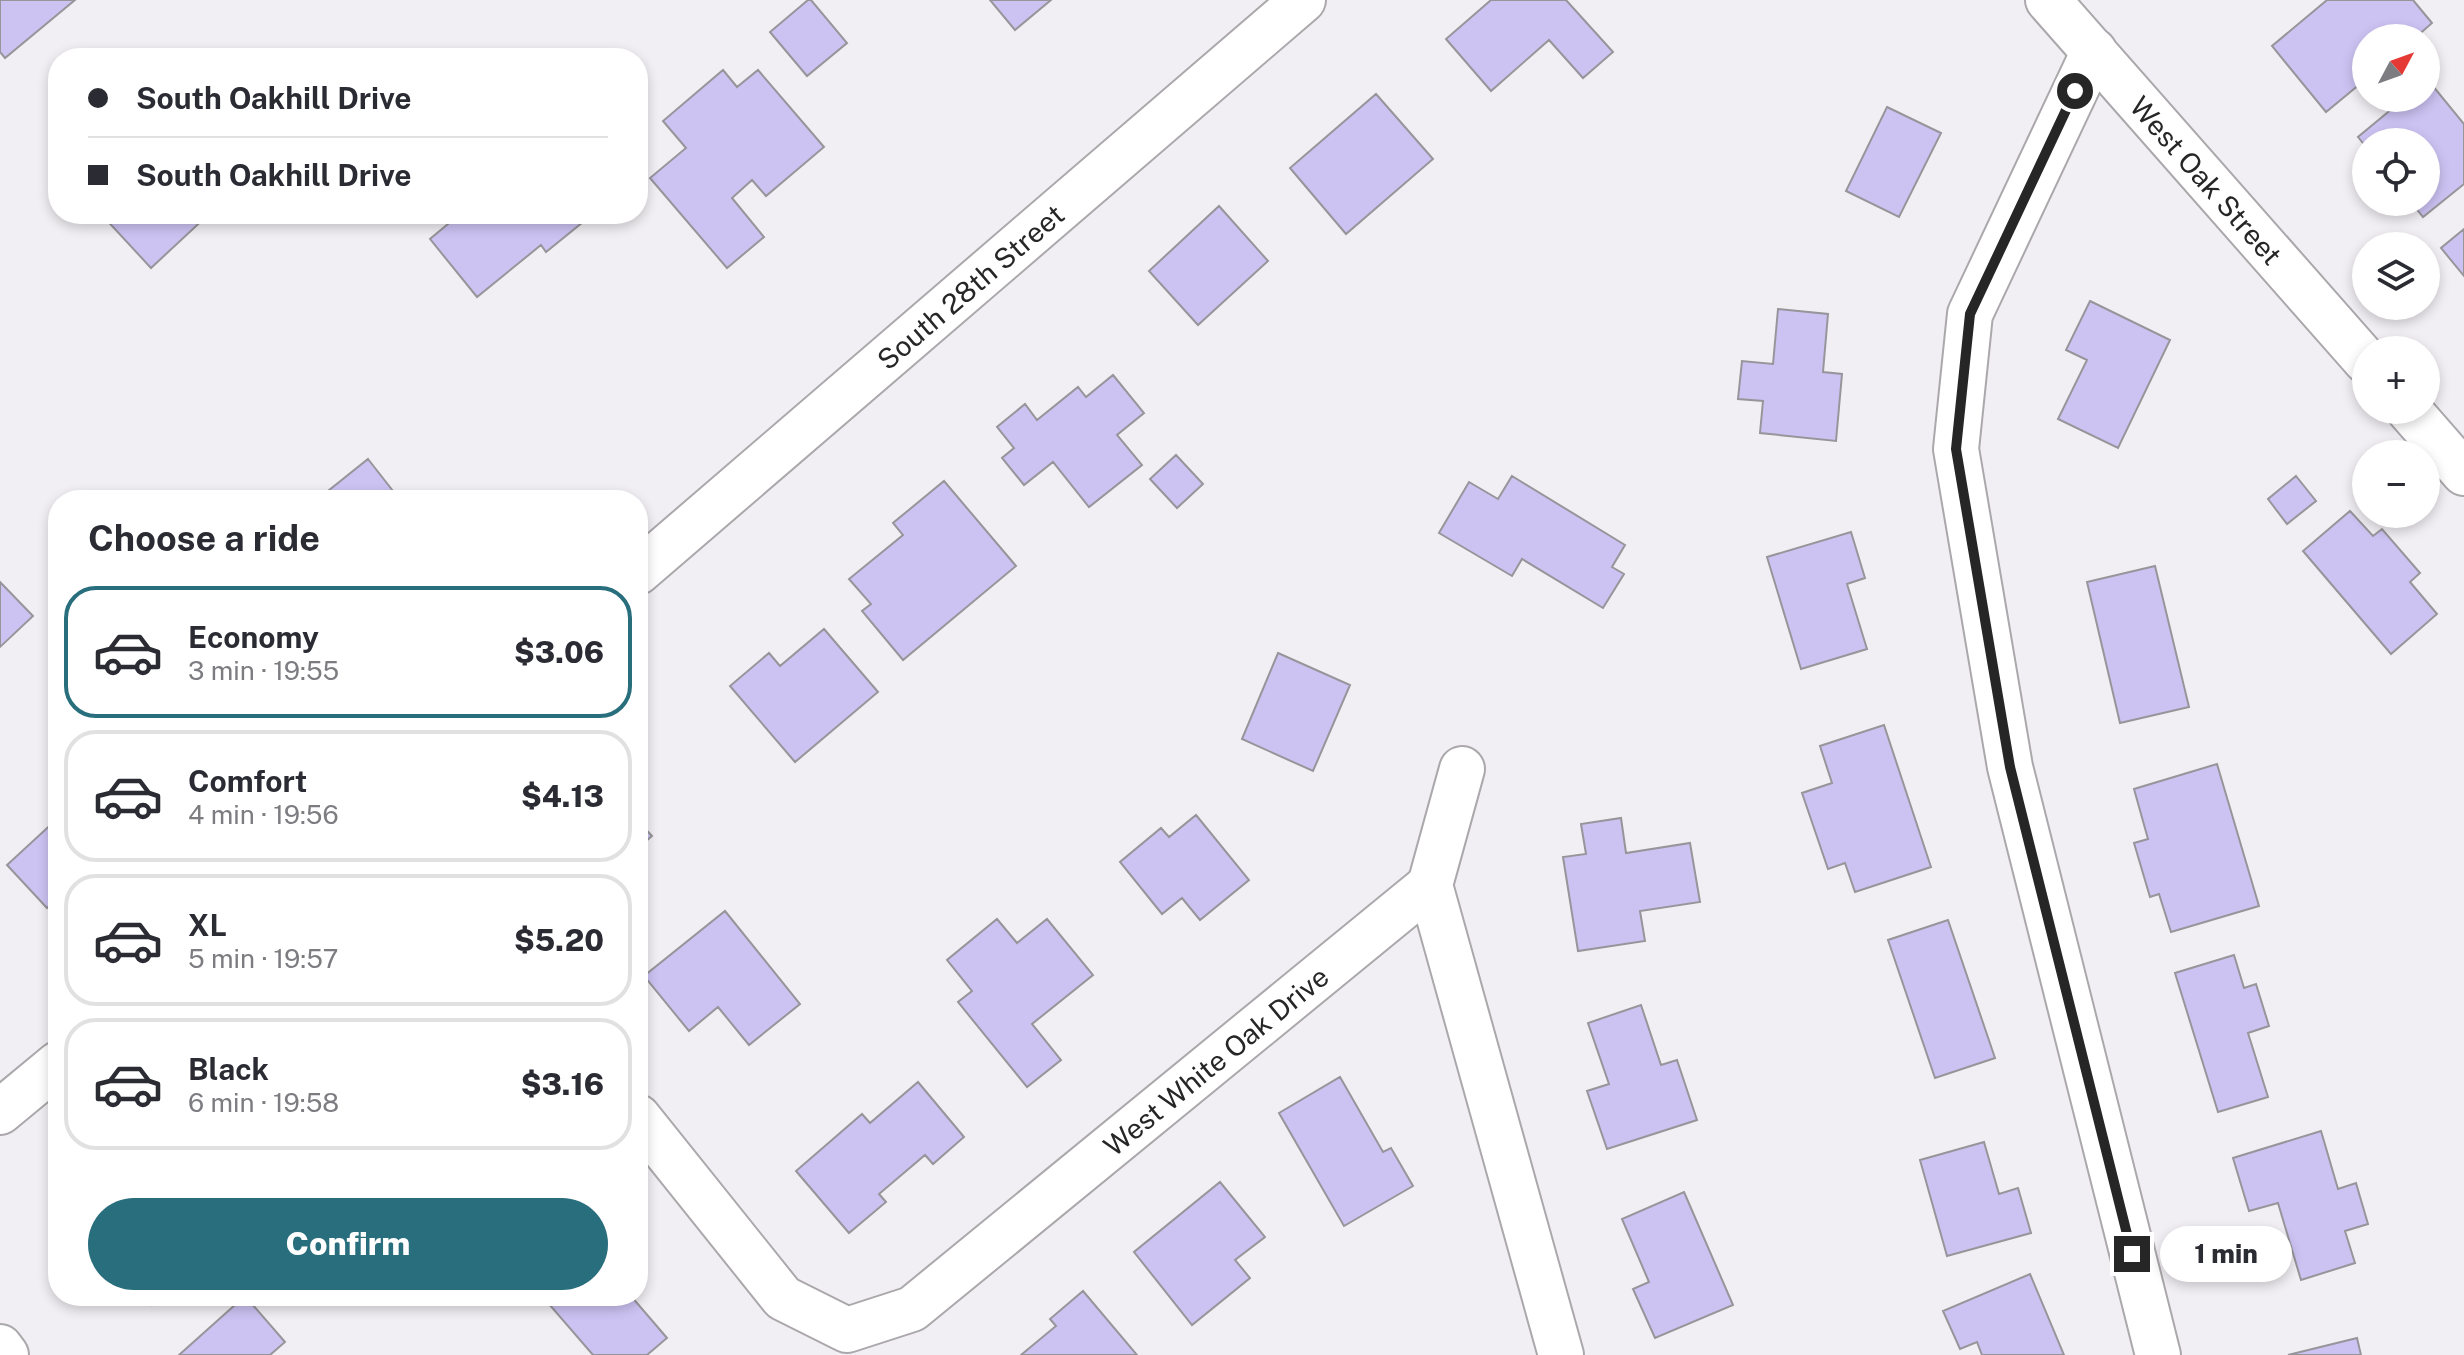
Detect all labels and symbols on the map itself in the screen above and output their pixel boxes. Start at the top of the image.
north arrow [2352,24,2440,112]
route start [2057,73,2093,109]
street label: West Oak Street [2124,89,2289,271]
street label: South 28th Street [870,197,1070,376]
street label: West White Oak Drive [1097,959,1334,1162]
callout: 1 min [2160,1226,2292,1282]
route end [2114,1236,2150,1272]

